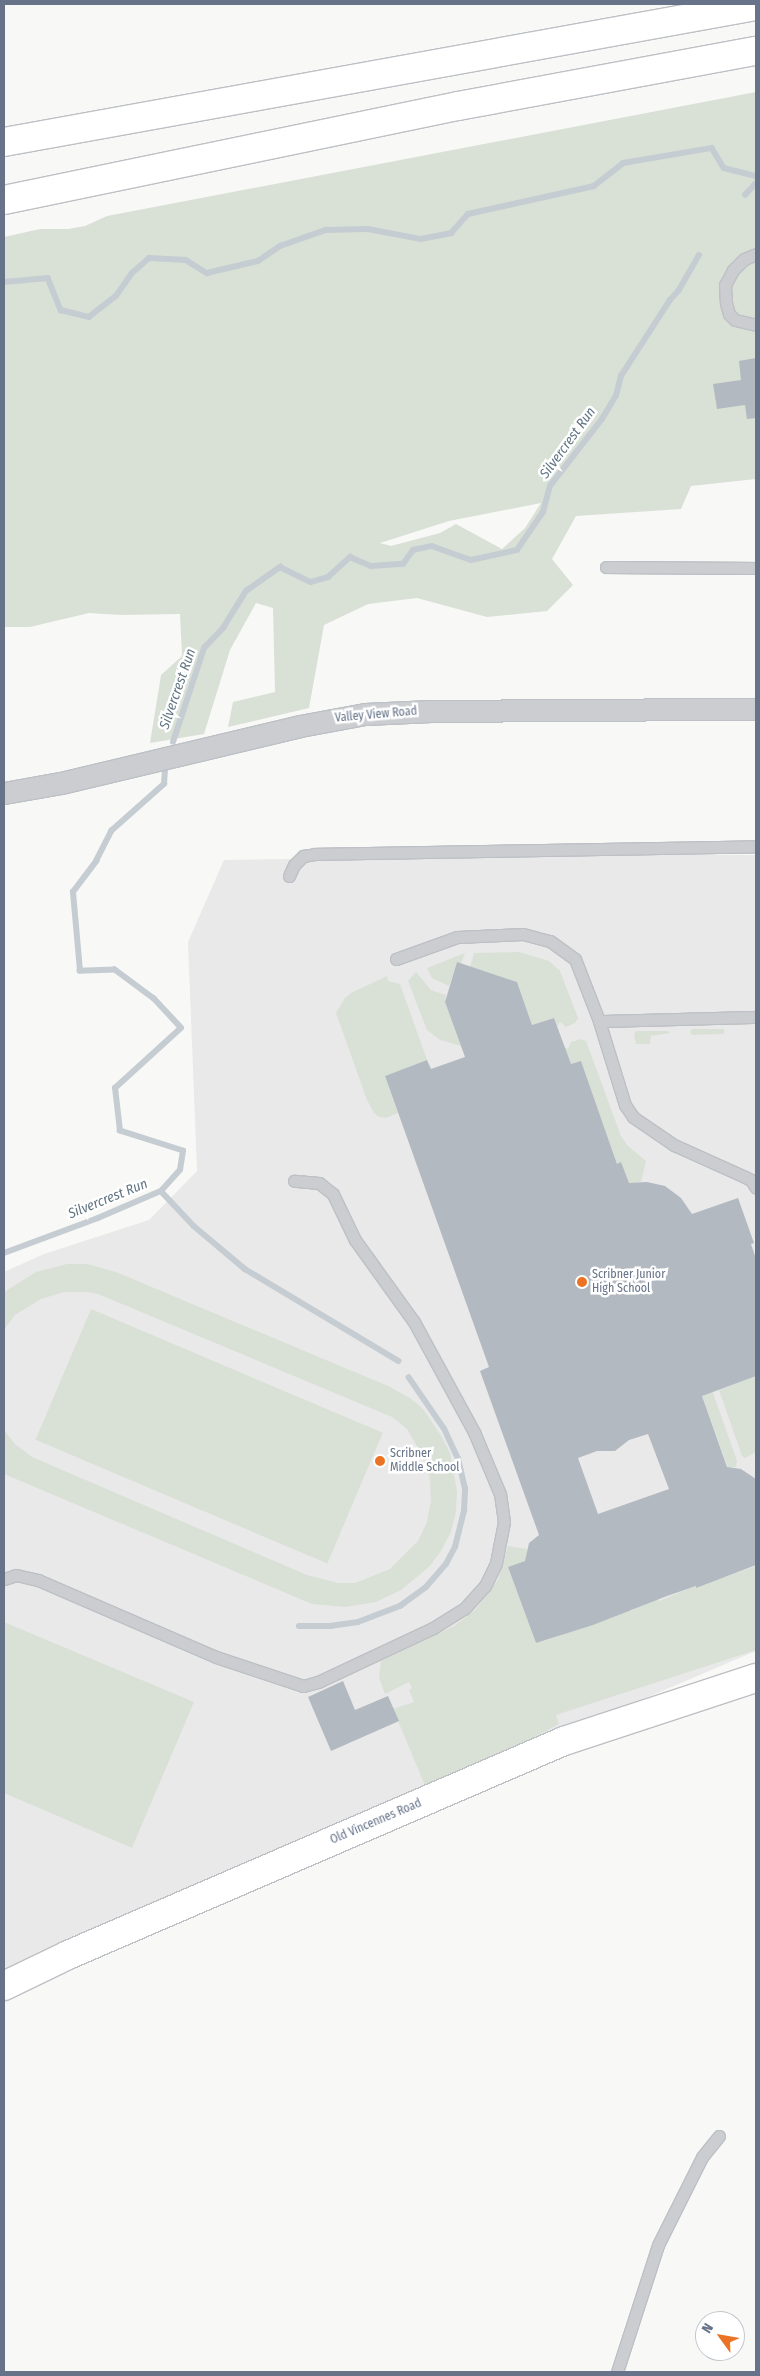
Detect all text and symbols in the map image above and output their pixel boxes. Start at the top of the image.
water label: Silvercrest Run [536,404,600,482]
water label: Silvercrest Run [156,647,200,731]
street label: Valley View Road [334,704,418,726]
water label: Silvercrest Run [66,1175,150,1223]
place label: Scribner Junior High School [592,1268,665,1296]
marker: Scribner Junior High School [576,1276,588,1288]
place label: Scribner Middle School [390,1447,459,1475]
marker: Scribner Middle School [374,1455,386,1467]
street label: Old Vincennes Road [328,1796,424,1848]
north arrow [695,2311,745,2361]
text: N [698,2320,717,2336]

